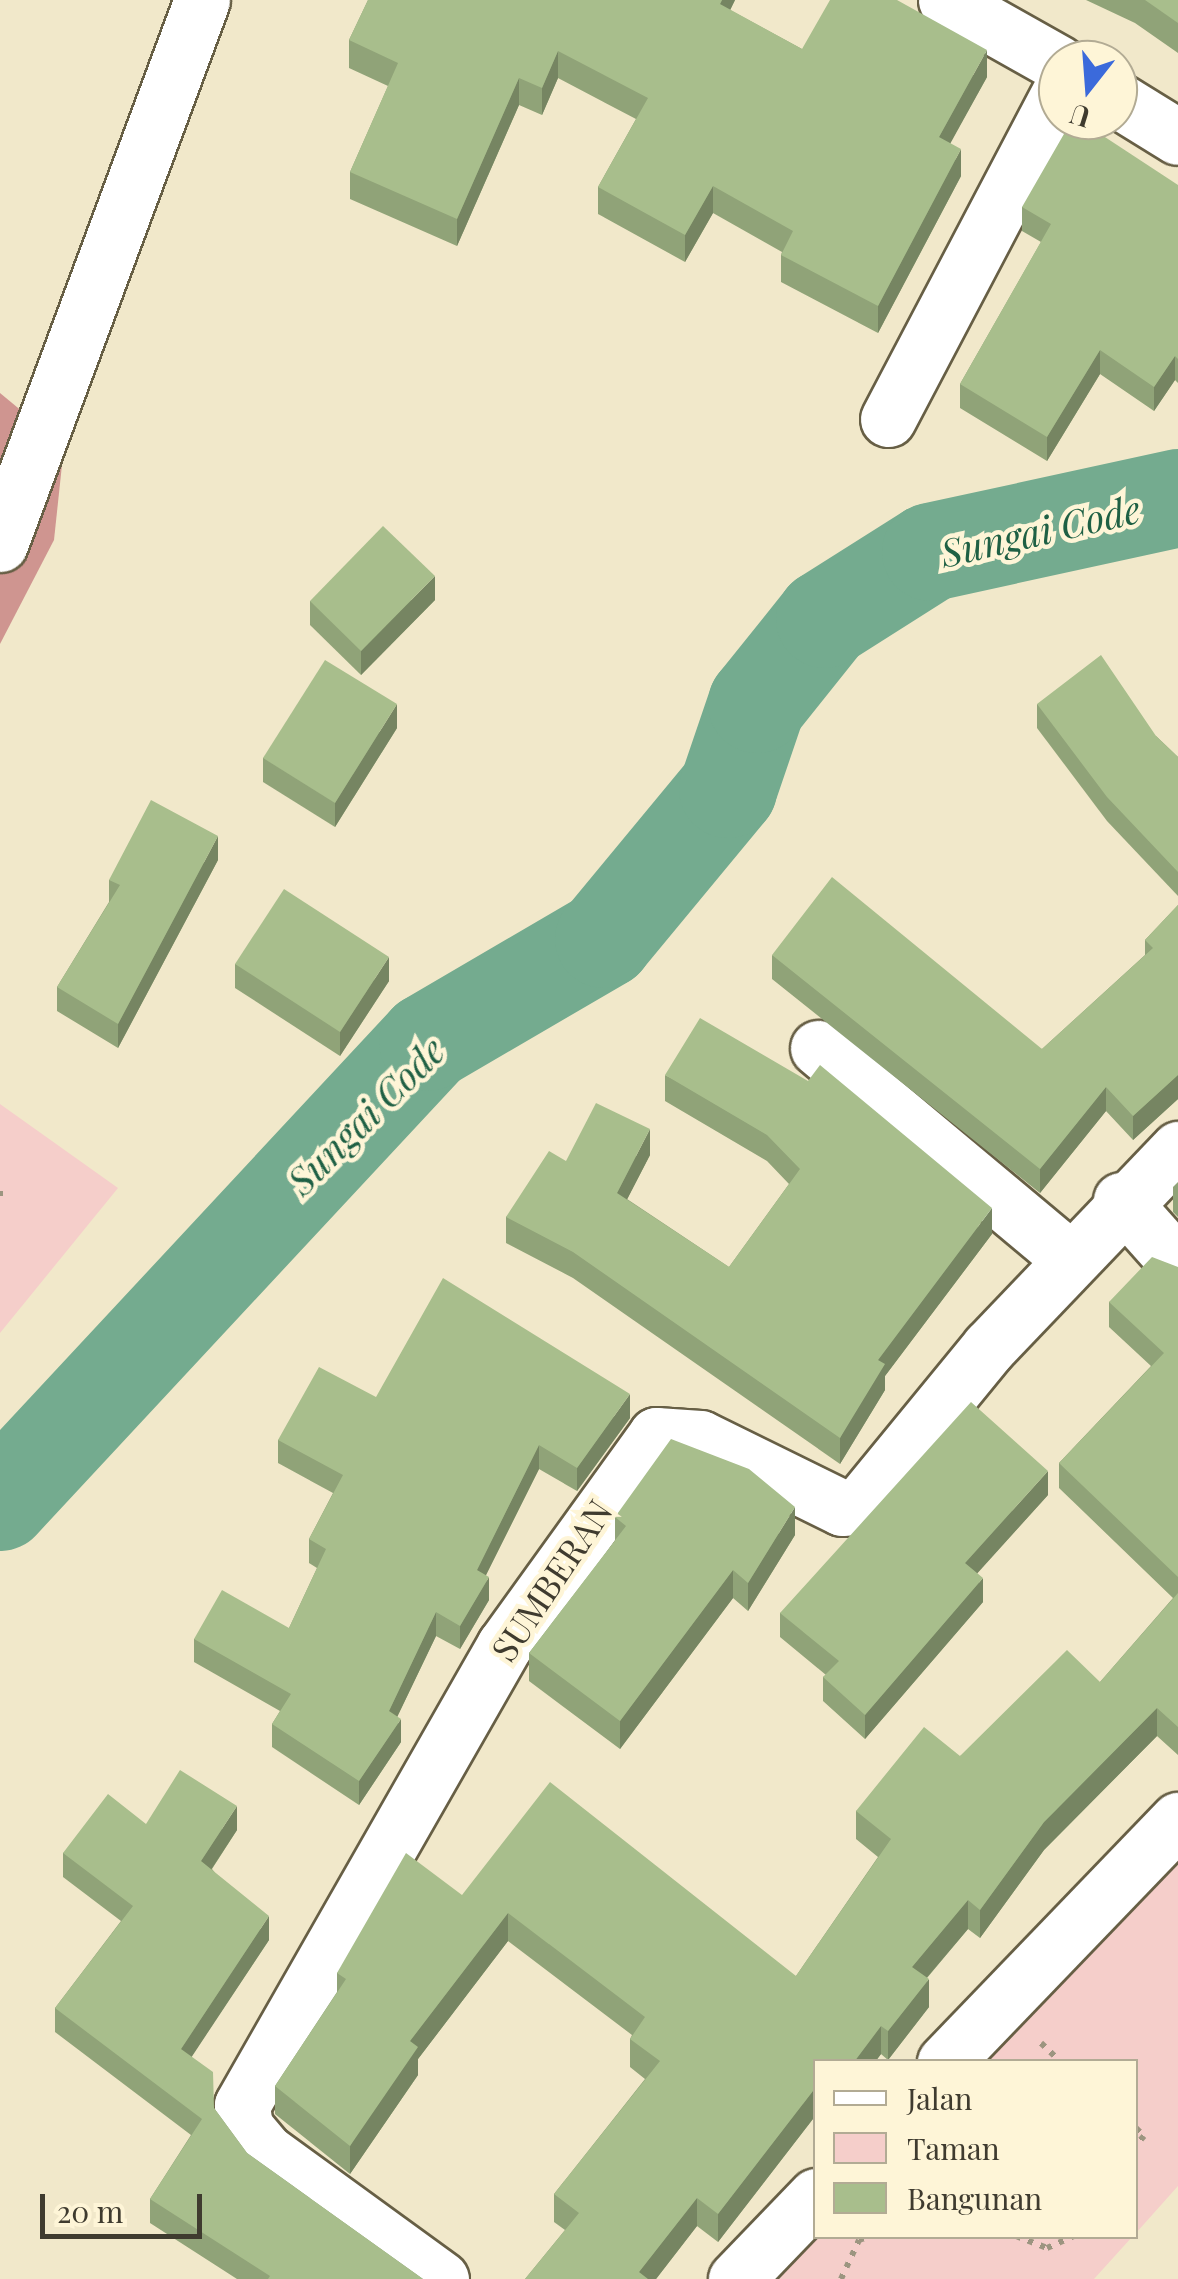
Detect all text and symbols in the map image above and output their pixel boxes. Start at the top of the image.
north arrow [1038,40,1138,140]
text: U [1065,97,1094,138]
water label: Sungai Code [936,485,1144,575]
water label: Sungai Code [277,1027,453,1203]
street label: SUMBERAN [482,1492,620,1668]
legend [813,2059,1138,2239]
text: Jalan [907,2078,973,2118]
text: Taman [907,2128,1000,2168]
scale bar [45,2174,208,2236]
text: Bangunan [907,2178,1042,2218]
text: 20 m [57,2191,123,2231]

